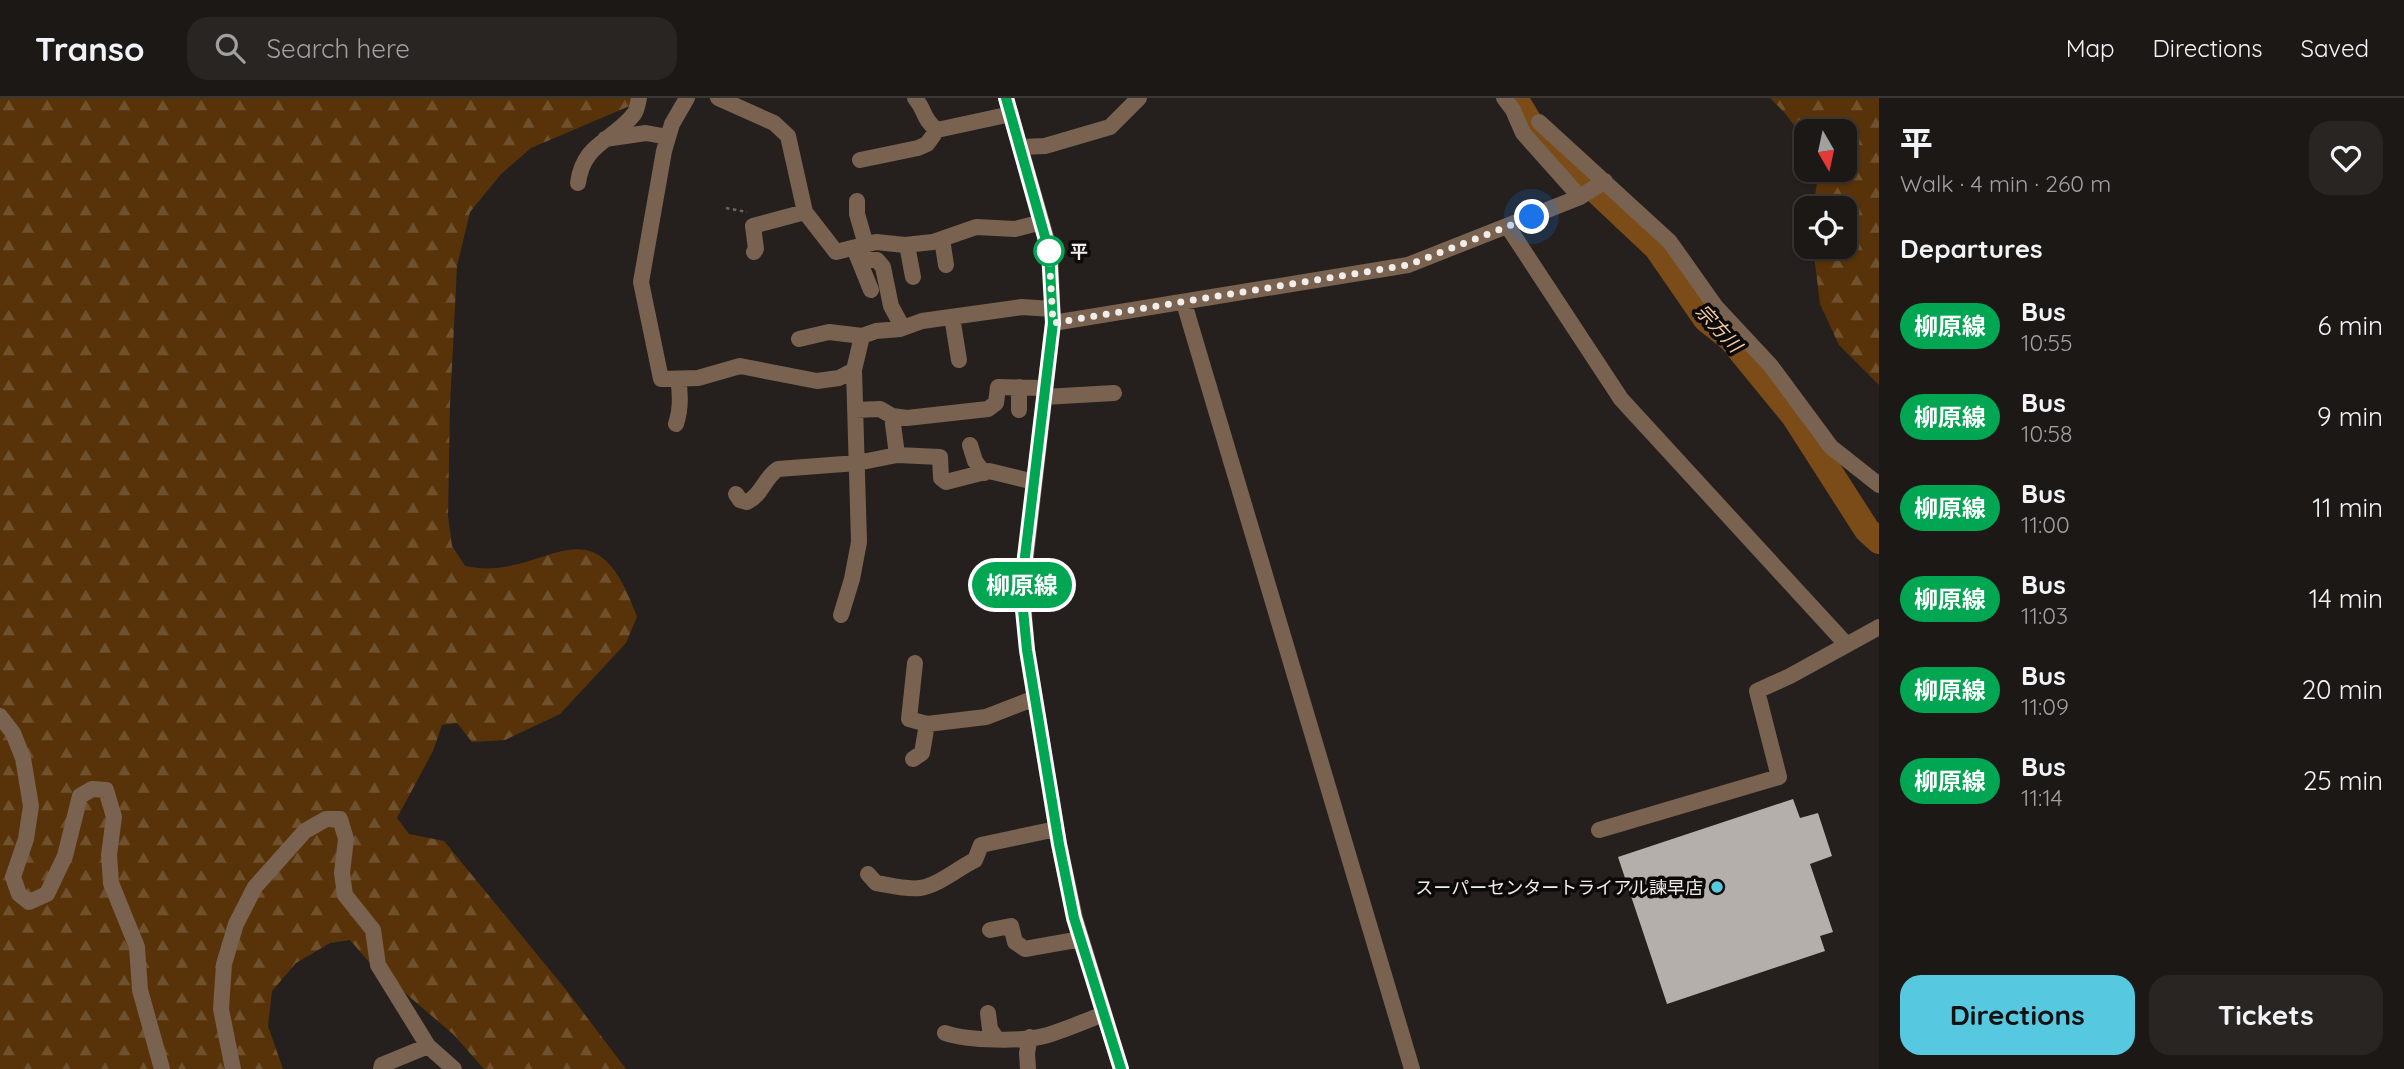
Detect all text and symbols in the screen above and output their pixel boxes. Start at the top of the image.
search box [187,17,677,80]
text: Transo [35,28,145,69]
icon: search [211,29,249,67]
text: Search here [267,32,410,65]
text: Map [2066,33,2115,63]
text: Directions [2153,33,2263,63]
text: Saved [2301,33,2369,63]
north arrow [1794,119,1857,182]
map controls [1794,119,1857,259]
button: heart [2309,121,2383,195]
text: 平 [1900,122,1933,163]
text: Walk · 4 min · 260 m [1900,169,2111,198]
button: locate [1794,196,1857,259]
your location [1514,199,1549,234]
text: Departures [1900,232,2043,265]
marker: 平 [1034,236,1064,266]
place label: 平 [1070,240,1088,263]
text: Bus [2021,295,2066,328]
water label: 宗方川 [1691,299,1749,358]
text: 6 min [2318,309,2383,342]
text: 柳原線 [1914,311,1986,341]
text: 10:55 [2021,328,2073,357]
text: Bus [2021,386,2066,419]
text: 9 min [2317,400,2383,433]
text: 柳原線 [1914,402,1986,432]
text: 10:58 [2021,419,2072,448]
text: Bus [2021,477,2066,510]
text: 11 min [2312,491,2383,524]
text: 柳原線 [1914,493,1986,523]
text: 11:00 [2021,510,2070,539]
line badge: 柳原線 [982,562,1062,608]
text: Bus [2021,568,2066,601]
text: 柳原線 [986,570,1058,600]
text: 14 min [2309,582,2383,615]
text: 柳原線 [1914,584,1986,614]
text: 11:03 [2021,601,2068,630]
text: Bus [2021,659,2066,692]
text: 20 min [2302,673,2383,706]
text: 柳原線 [1914,675,1986,705]
text: 11:09 [2021,692,2069,721]
text: Bus [2021,750,2066,783]
text: 25 min [2303,764,2383,797]
text: 柳原線 [1914,766,1986,796]
text: 11:14 [2021,783,2063,812]
place label: スーパーセンタートライアル諫早店 [1415,876,1703,899]
marker: スーパーセンタートライアル諫早店 [1709,879,1725,895]
button: Directions [1900,975,2135,1055]
button: Tickets [2149,975,2383,1055]

